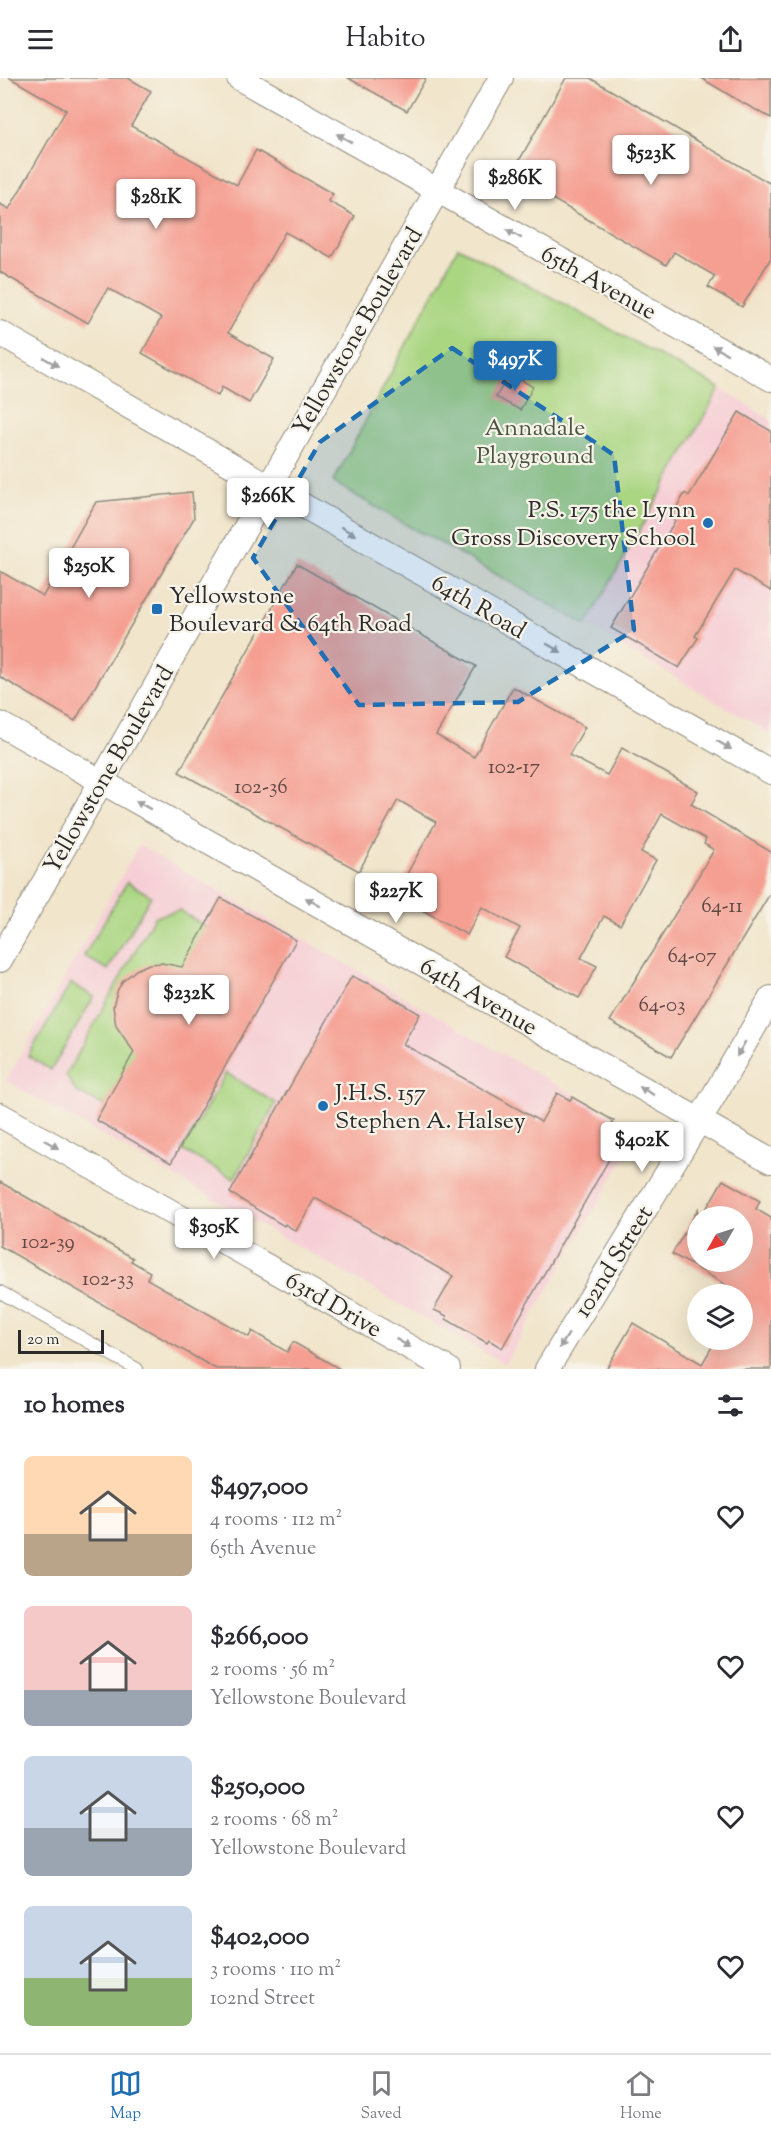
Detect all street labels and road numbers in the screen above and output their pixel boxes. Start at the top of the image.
street label: Yellowstone Boulevard [285,221,433,442]
street label: 65th Avenue [534,238,662,330]
street label: 64th Road [424,567,532,649]
street label: Yellowstone Boulevard [36,659,184,880]
street label: 64th Avenue [413,950,543,1045]
street label: 102nd Street [567,1200,663,1325]
street label: 63rd Drive [278,1264,388,1347]

